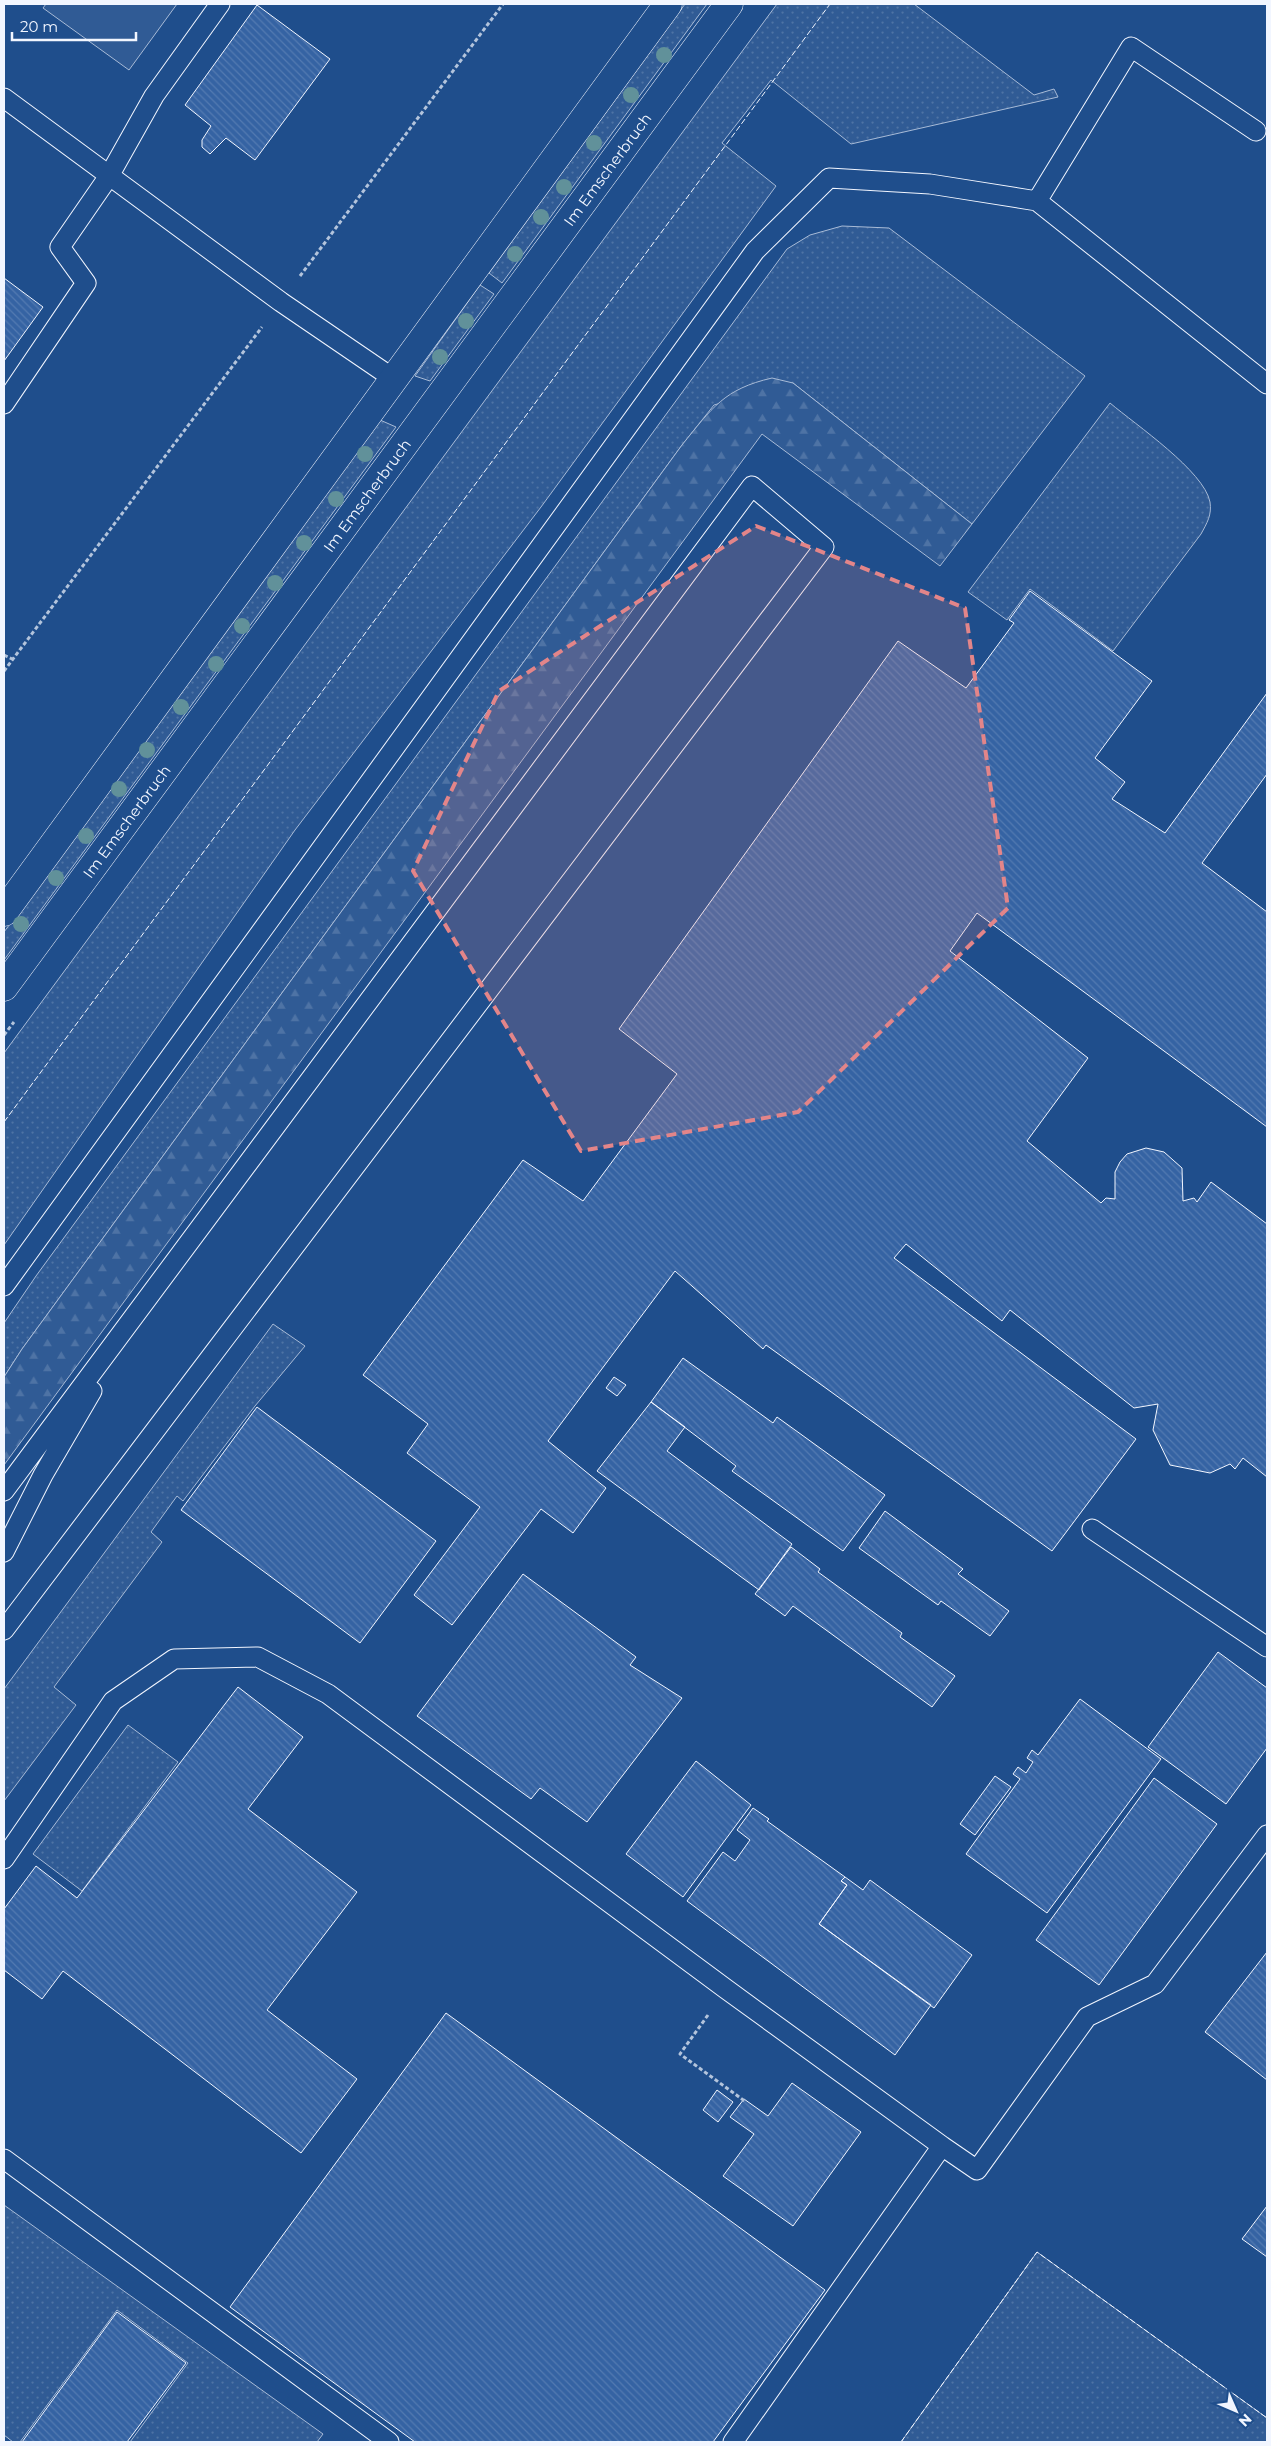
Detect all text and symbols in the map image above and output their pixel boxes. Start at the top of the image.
scale bar [12,10,136,42]
text: 20 m [20,17,58,36]
street label: Im Emscherbruch [559,109,655,230]
street label: Im Emscherbruch [319,435,415,556]
street label: Im Emscherbruch [78,761,174,882]
north arrow [1211,2386,1261,2436]
text: N [1235,2410,1256,2431]

